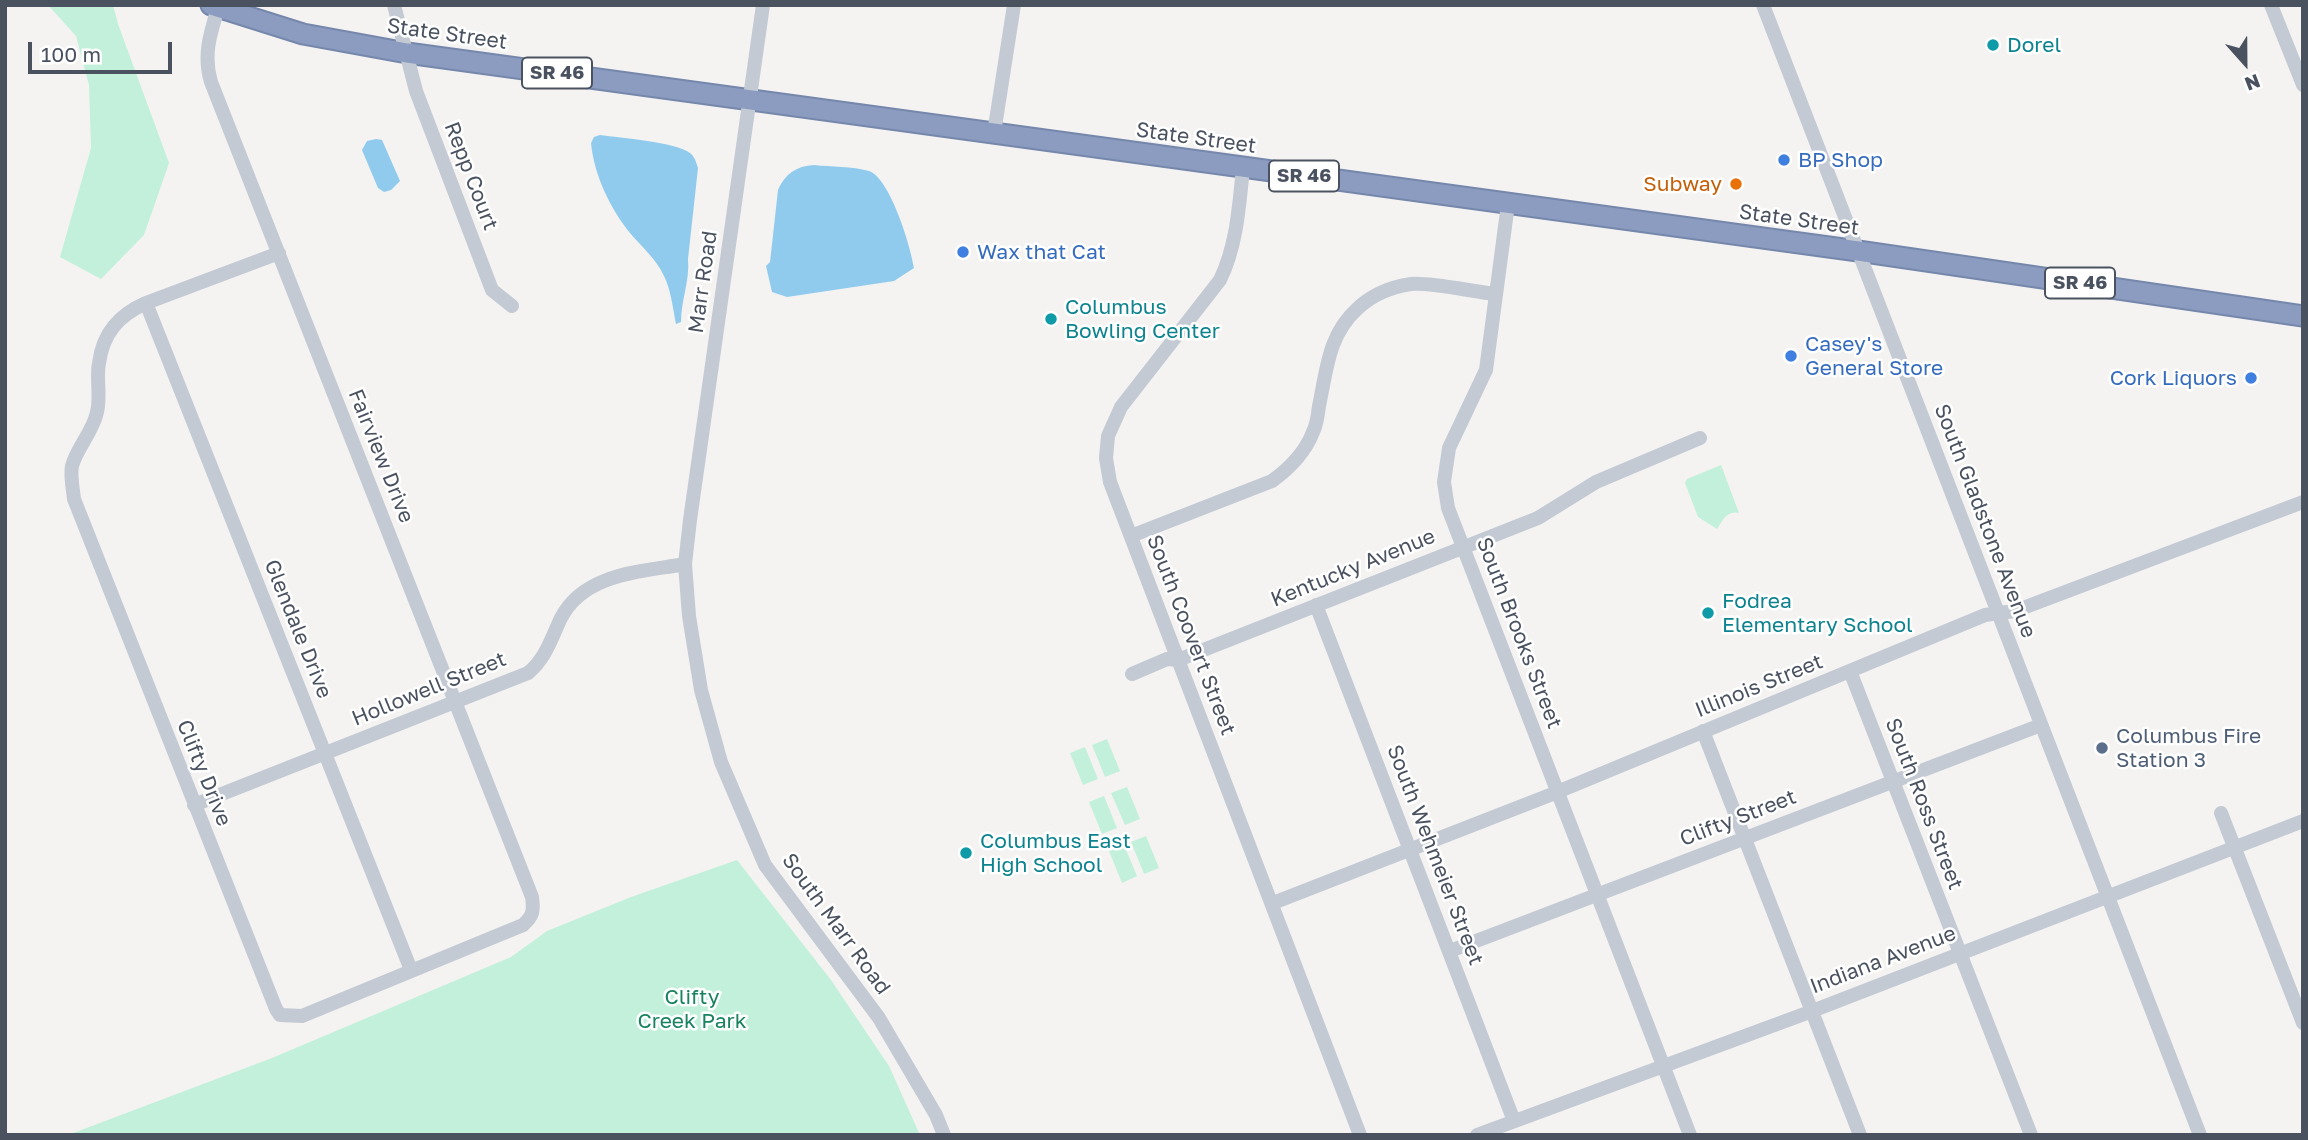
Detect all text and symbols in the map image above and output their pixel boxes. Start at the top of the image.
street label: State Street [385,13,509,55]
scale bar [32,28,175,72]
north arrow [2210,28,2280,98]
place label: Dorel [2007,32,2061,58]
marker: Dorel [1985,37,2001,53]
text: 100 m [41,41,101,67]
road number: SR 46 [522,58,592,88]
text: N [2242,70,2264,96]
street label: State Street [1134,117,1258,159]
street label: Repp Court [439,118,503,234]
place label: BP Shop [1798,147,1883,173]
marker: BP Shop [1776,152,1792,168]
road number: SR 46 [1269,160,1339,192]
place label: Subway [1643,171,1722,197]
marker: Subway [1728,176,1744,192]
street label: State Street [1737,199,1861,241]
street label: Marr Road [683,229,723,335]
place label: Wax that Cat [977,239,1106,265]
marker: Wax that Cat [955,244,971,260]
road number: SR 46 [2045,268,2115,298]
place label: Columbus Bowling Center [1065,294,1220,344]
marker: Columbus Bowling Center [1043,311,1059,327]
place label: Casey's General Store [1805,331,1943,381]
marker: Casey's General Store [1783,348,1799,364]
place label: Cork Liquors [2110,365,2237,391]
marker: Cork Liquors [2243,370,2259,386]
street label: Fairview Drive [343,385,419,527]
street label: South Gladstone Avenue [1929,401,2041,641]
street label: Kentucky Avenue [1267,524,1439,612]
street label: South Coovert Street [1141,531,1241,739]
street label: South Brooks Street [1471,534,1567,732]
street label: Glendale Drive [259,556,337,702]
place label: Fodrea Elementary School [1722,588,1913,638]
marker: Fodrea Elementary School [1700,605,1716,621]
street label: Hollowell Street [348,647,510,731]
street label: Illinois Street [1692,649,1826,723]
street label: South Ross Street [1880,715,1968,893]
street label: Clifty Drive [171,716,237,830]
place label: Columbus Fire Station 3 [2116,723,2261,773]
marker: Columbus Fire Station 3 [2094,740,2110,756]
street label: South Wehmeier Street [1381,741,1489,969]
street label: Clifty Street [1676,784,1800,852]
place label: Columbus East High School [980,828,1131,878]
marker: Columbus East High School [958,845,974,861]
street label: South Marr Road [776,849,896,999]
street label: Indiana Avenue [1807,921,1959,999]
park label: Clifty Creek Park [637,984,747,1034]

